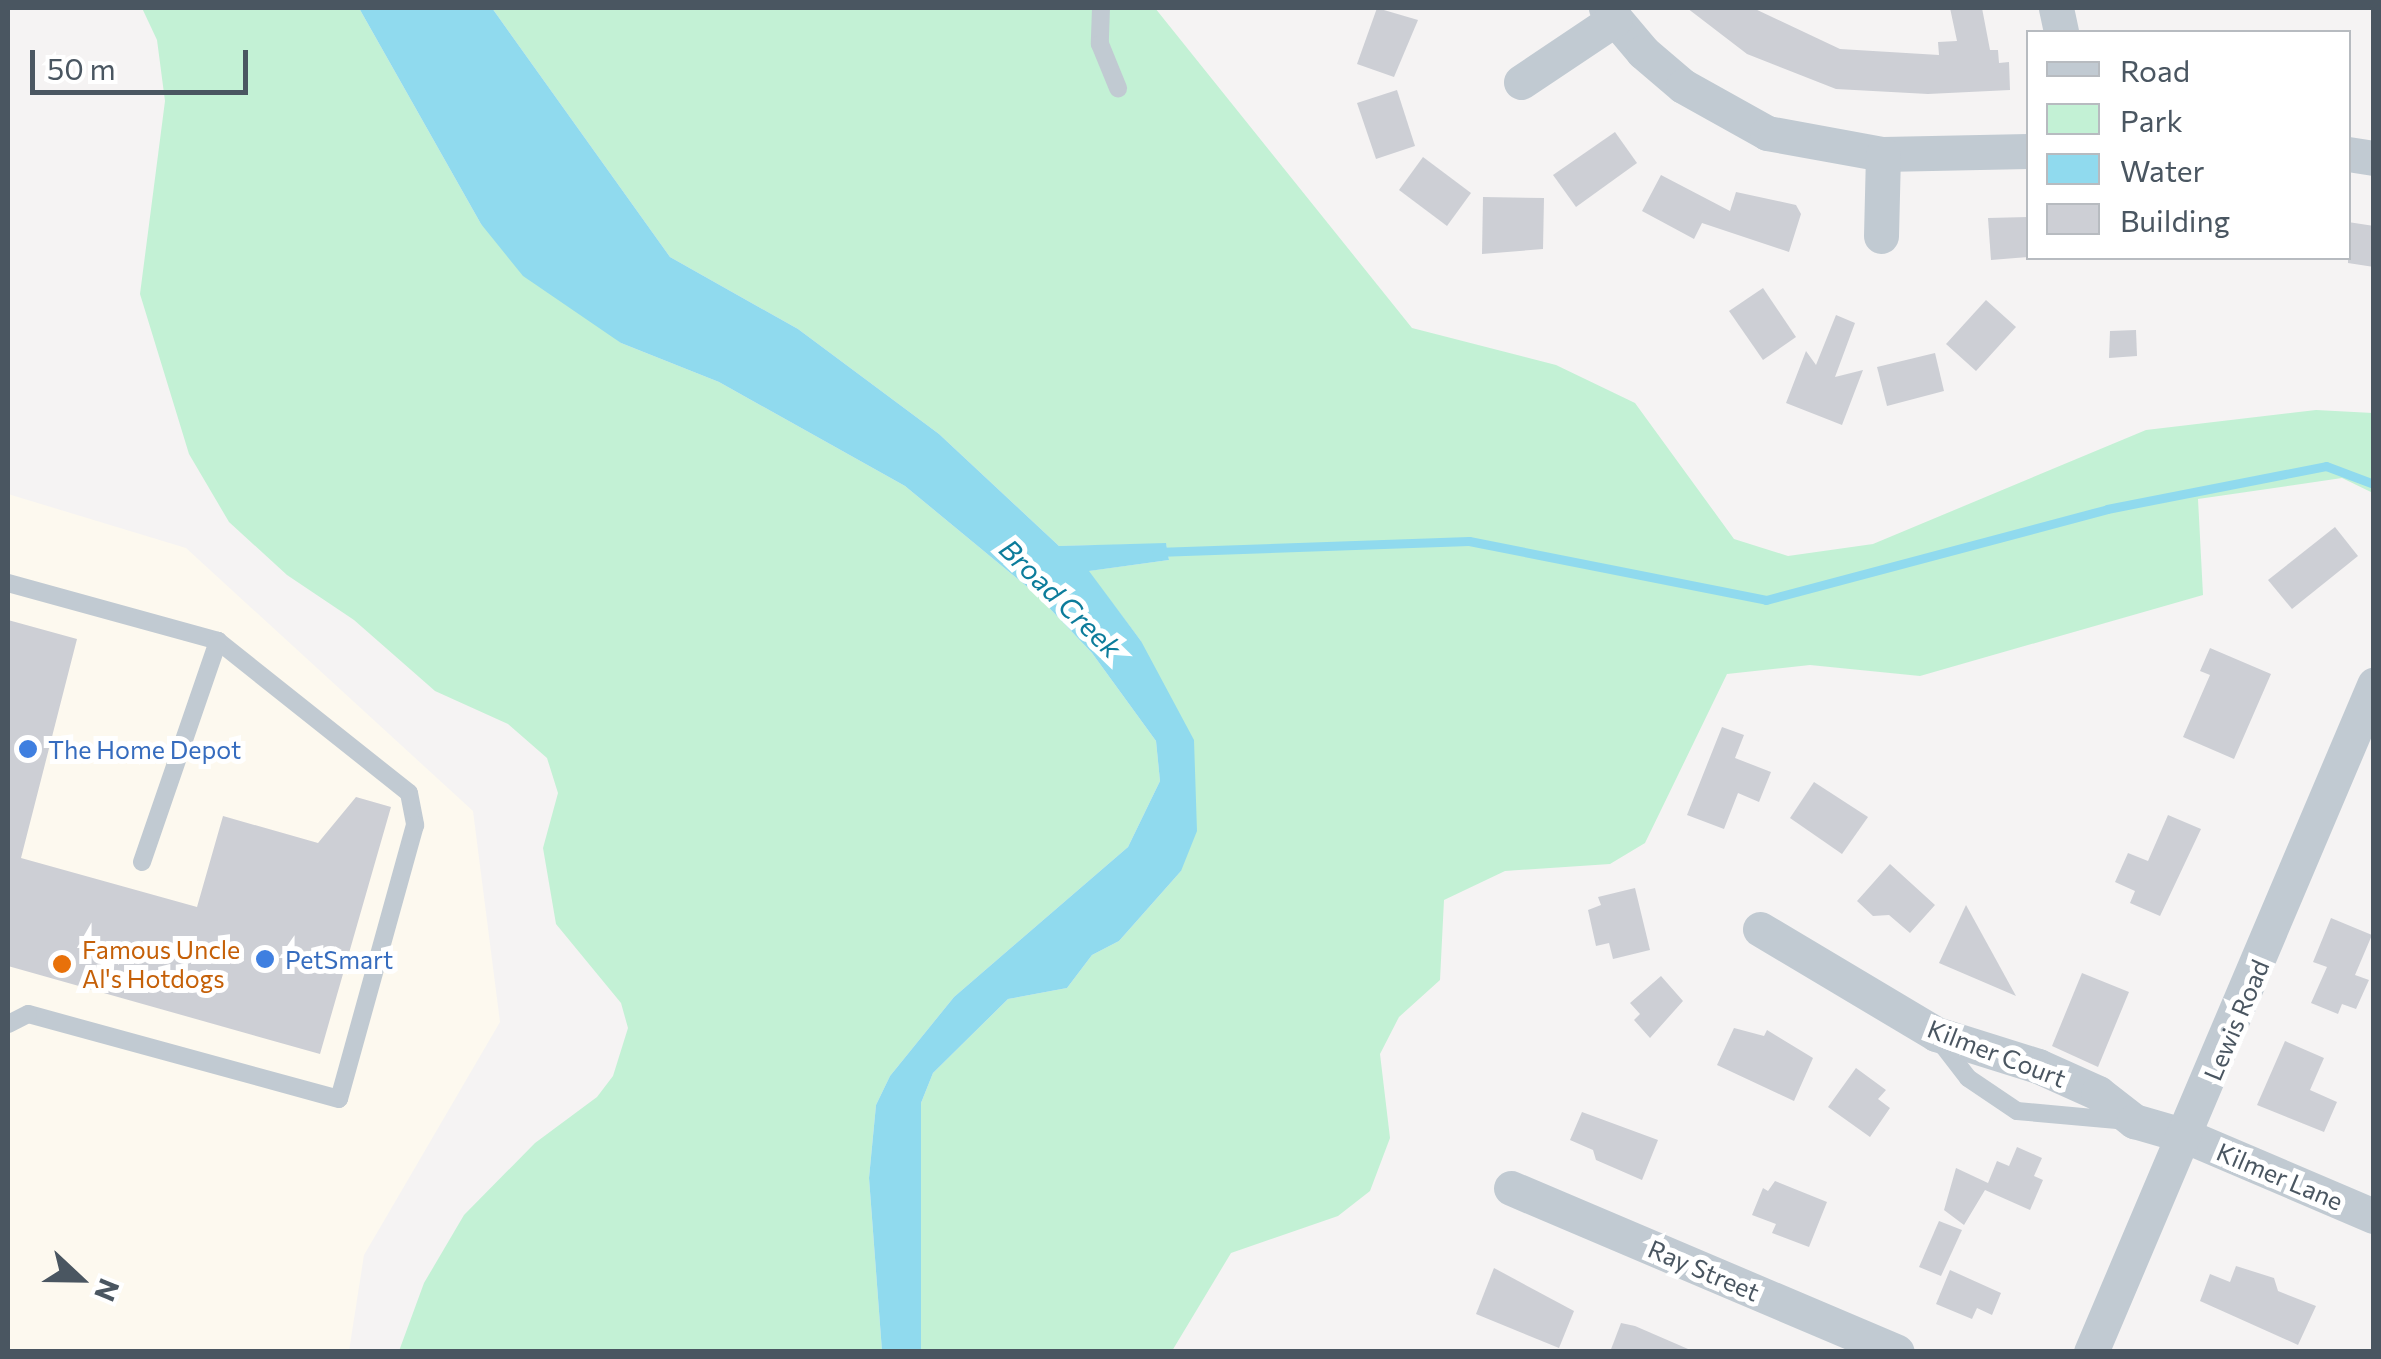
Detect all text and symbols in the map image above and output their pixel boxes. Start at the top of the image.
scale bar [35,30,252,92]
legend [2026,30,2351,260]
text: 50 m [47,49,116,86]
text: Road [2120,51,2190,88]
text: Park [2120,101,2183,138]
text: Water [2120,151,2205,188]
text: Building [2120,201,2230,238]
water label: Broad Creek [993,532,1129,664]
place label: The Home Depot [48,734,241,764]
marker: The Home Depot [17,738,39,760]
place label: Famous Uncle Al's Hotdogs [82,935,240,994]
place label: PetSmart [285,944,393,974]
marker: PetSmart [254,948,276,970]
marker: Famous Uncle Al's Hotdogs [51,953,73,975]
street label: Lewis Road [2197,955,2275,1085]
street label: Kilmer Court [1924,1013,2070,1093]
street label: Kilmer Lane [2212,1136,2348,1216]
north arrow [30,1229,130,1329]
street label: Ray Street [1644,1233,1764,1307]
text: N [88,1274,128,1306]

